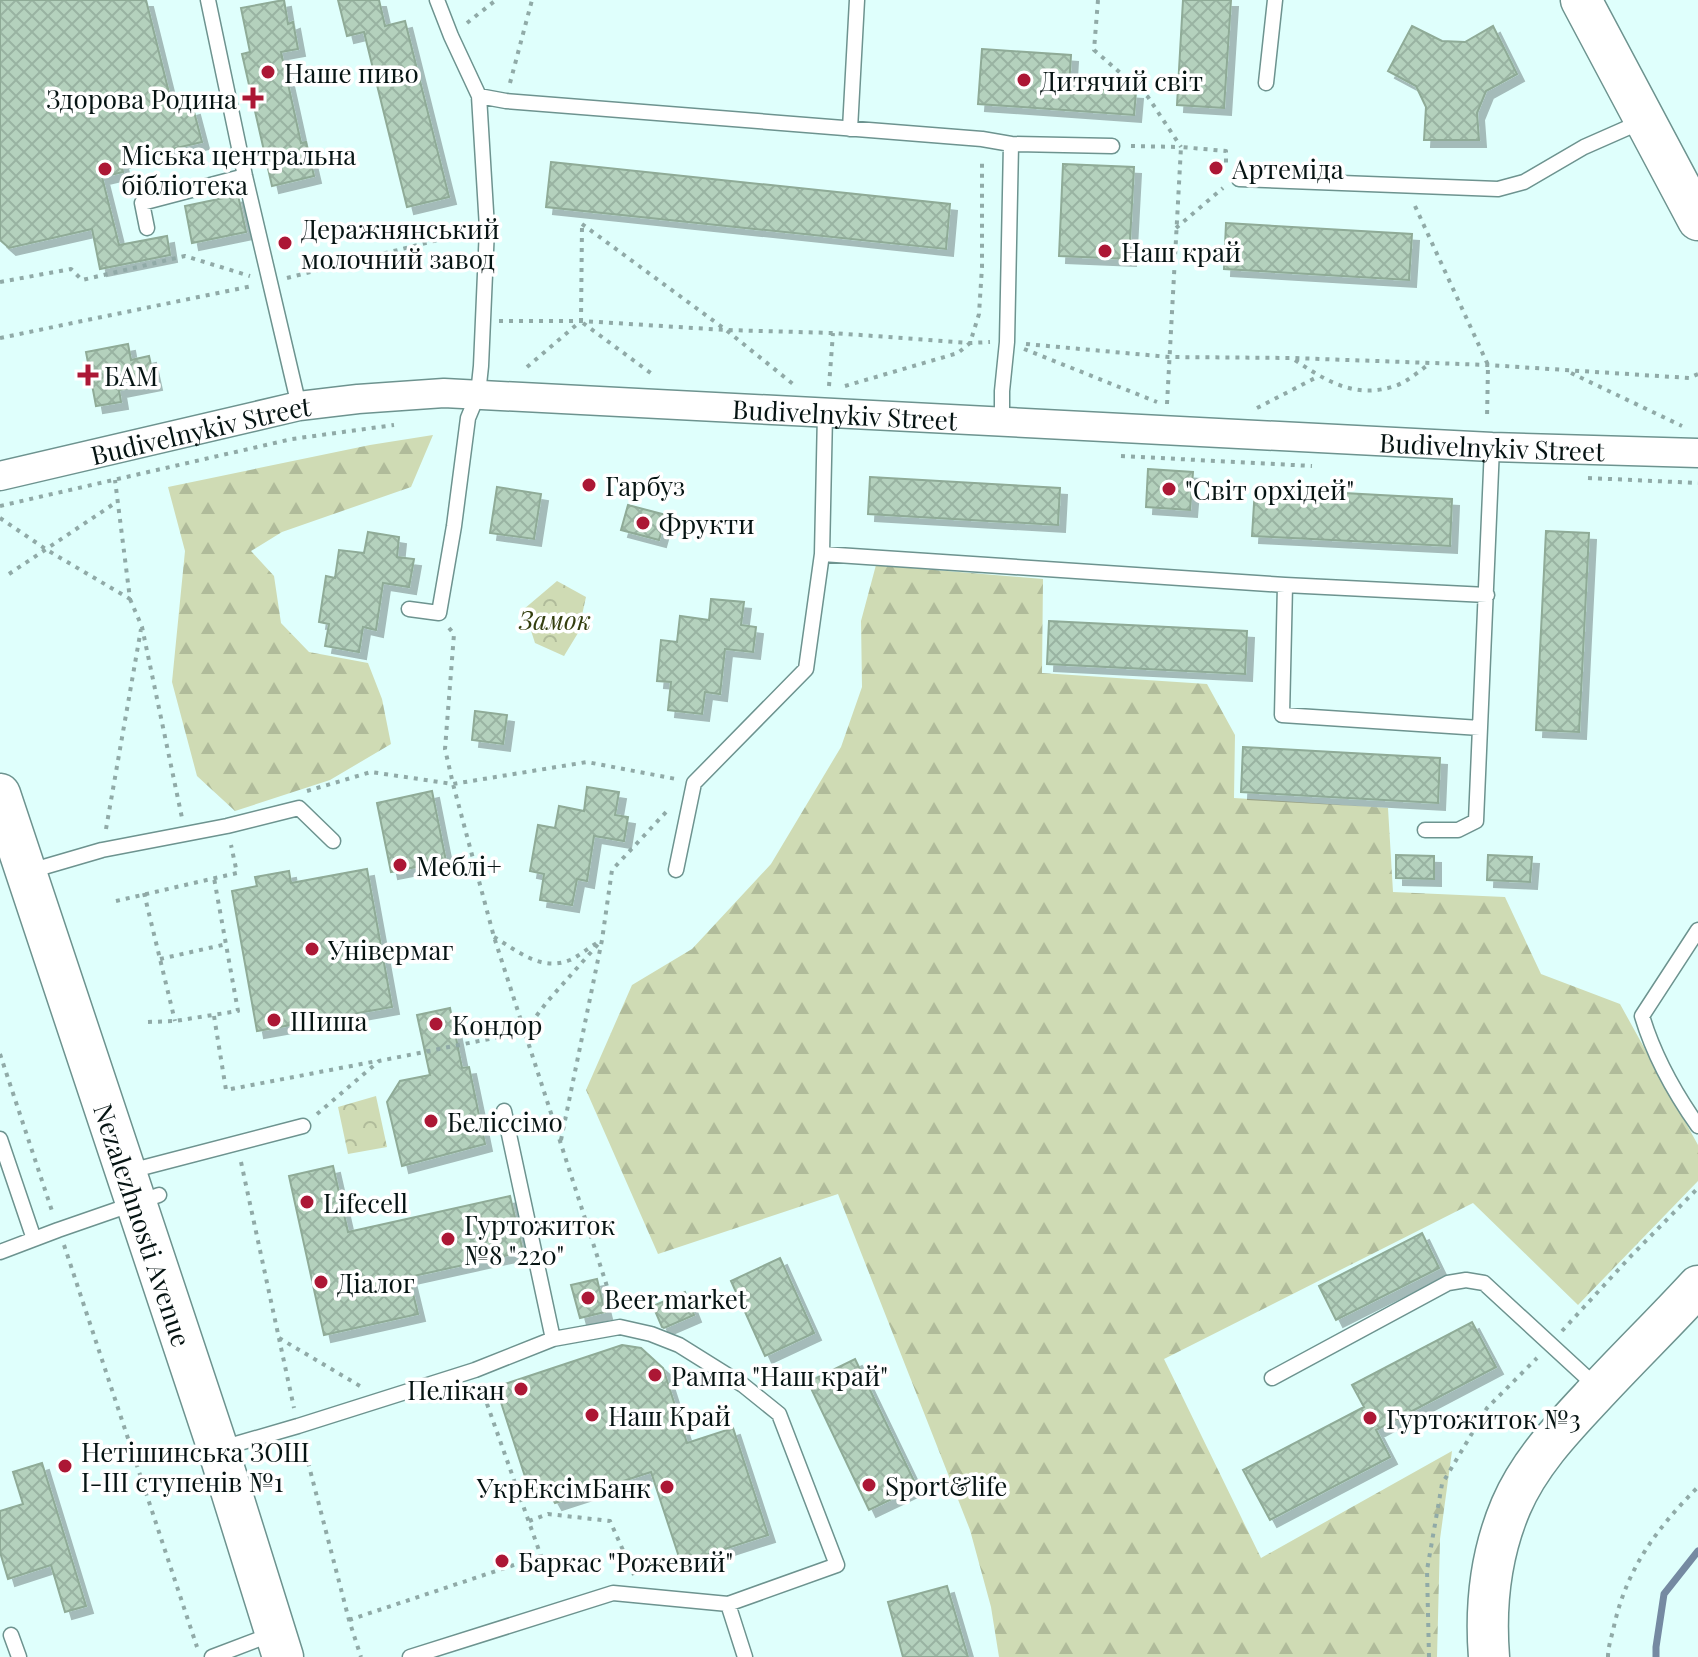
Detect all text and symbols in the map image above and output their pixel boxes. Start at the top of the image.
place label: Наше пиво [284,55,419,90]
marker: Наше пиво [259,63,277,81]
place label: Дитячий світ [1040,63,1203,98]
marker: Дитячий світ [1015,71,1033,89]
place label: Здорова Родина [46,81,237,116]
marker: Здорова Родина [244,89,262,107]
place label: Міська центральна бібліотека [121,137,356,202]
place label: Артеміда [1231,151,1344,186]
marker: Артеміда [1207,159,1225,177]
marker: Міська центральна бібліотека [96,160,114,178]
place label: Деражнянський молочний завод [301,211,499,276]
marker: Деражнянський молочний завод [276,234,294,252]
place label: Наш край [1121,234,1241,269]
marker: Наш край [1096,242,1114,260]
place label: БАМ [104,358,158,393]
marker: БАМ [79,366,97,384]
street label: Budivelnykiv Street [87,387,313,472]
street label: Budivelnykiv Street [731,390,959,437]
street label: Budivelnykiv Street [1379,424,1606,468]
place label: Гарбуз [605,468,685,503]
place label: "Світ орхідей" [1185,472,1354,507]
marker: Гарбуз [580,476,598,494]
marker: "Світ орхідей" [1160,480,1178,498]
place label: Фрукти [659,506,755,541]
marker: Фрукти [634,514,652,532]
park label: Замок [518,602,591,637]
place label: Меблі+ [416,848,502,883]
marker: Меблі+ [391,856,409,874]
place label: Універмаг [327,932,453,967]
marker: Універмаг [303,940,321,958]
place label: Шиша [290,1003,367,1038]
place label: Кондор [452,1007,542,1042]
marker: Шиша [265,1011,283,1029]
marker: Кондор [427,1015,445,1033]
street label: Nezalezhnosti Avenue [87,1099,200,1351]
place label: Беліссімо [447,1104,563,1139]
marker: Беліссімо [422,1112,440,1130]
place label: Lifecell [323,1185,408,1220]
marker: Lifecell [298,1193,316,1211]
place label: Гуртожиток №8 "220" [464,1207,615,1272]
marker: Гуртожиток №8 "220" [439,1230,457,1248]
place label: Діалог [337,1265,415,1300]
marker: Діалог [312,1273,330,1291]
place label: Beer market [604,1281,748,1316]
marker: Beer market [579,1289,597,1307]
place label: Рампа "Наш край" [671,1358,888,1393]
marker: Рампа "Наш край" [646,1366,664,1384]
place label: Пелікан [407,1372,505,1407]
marker: Пелікан [512,1380,530,1398]
place label: Наш Край [608,1398,731,1433]
place label: Гуртожиток №3 [1386,1401,1581,1436]
marker: Наш Край [583,1406,601,1424]
marker: Гуртожиток №3 [1361,1409,1379,1427]
place label: Нетішинська ЗОШ І-ІІІ ступенів №1 [81,1434,310,1499]
marker: Нетішинська ЗОШ І-ІІІ ступенів №1 [56,1457,74,1475]
place label: Sport&life [885,1468,1007,1503]
place label: УкрЕксімБанк [476,1470,651,1505]
marker: Sport&life [860,1476,878,1494]
marker: УкрЕксімБанк [658,1478,676,1496]
place label: Баркас "Рожевий" [518,1544,733,1579]
marker: Баркас "Рожевий" [493,1552,511,1570]

